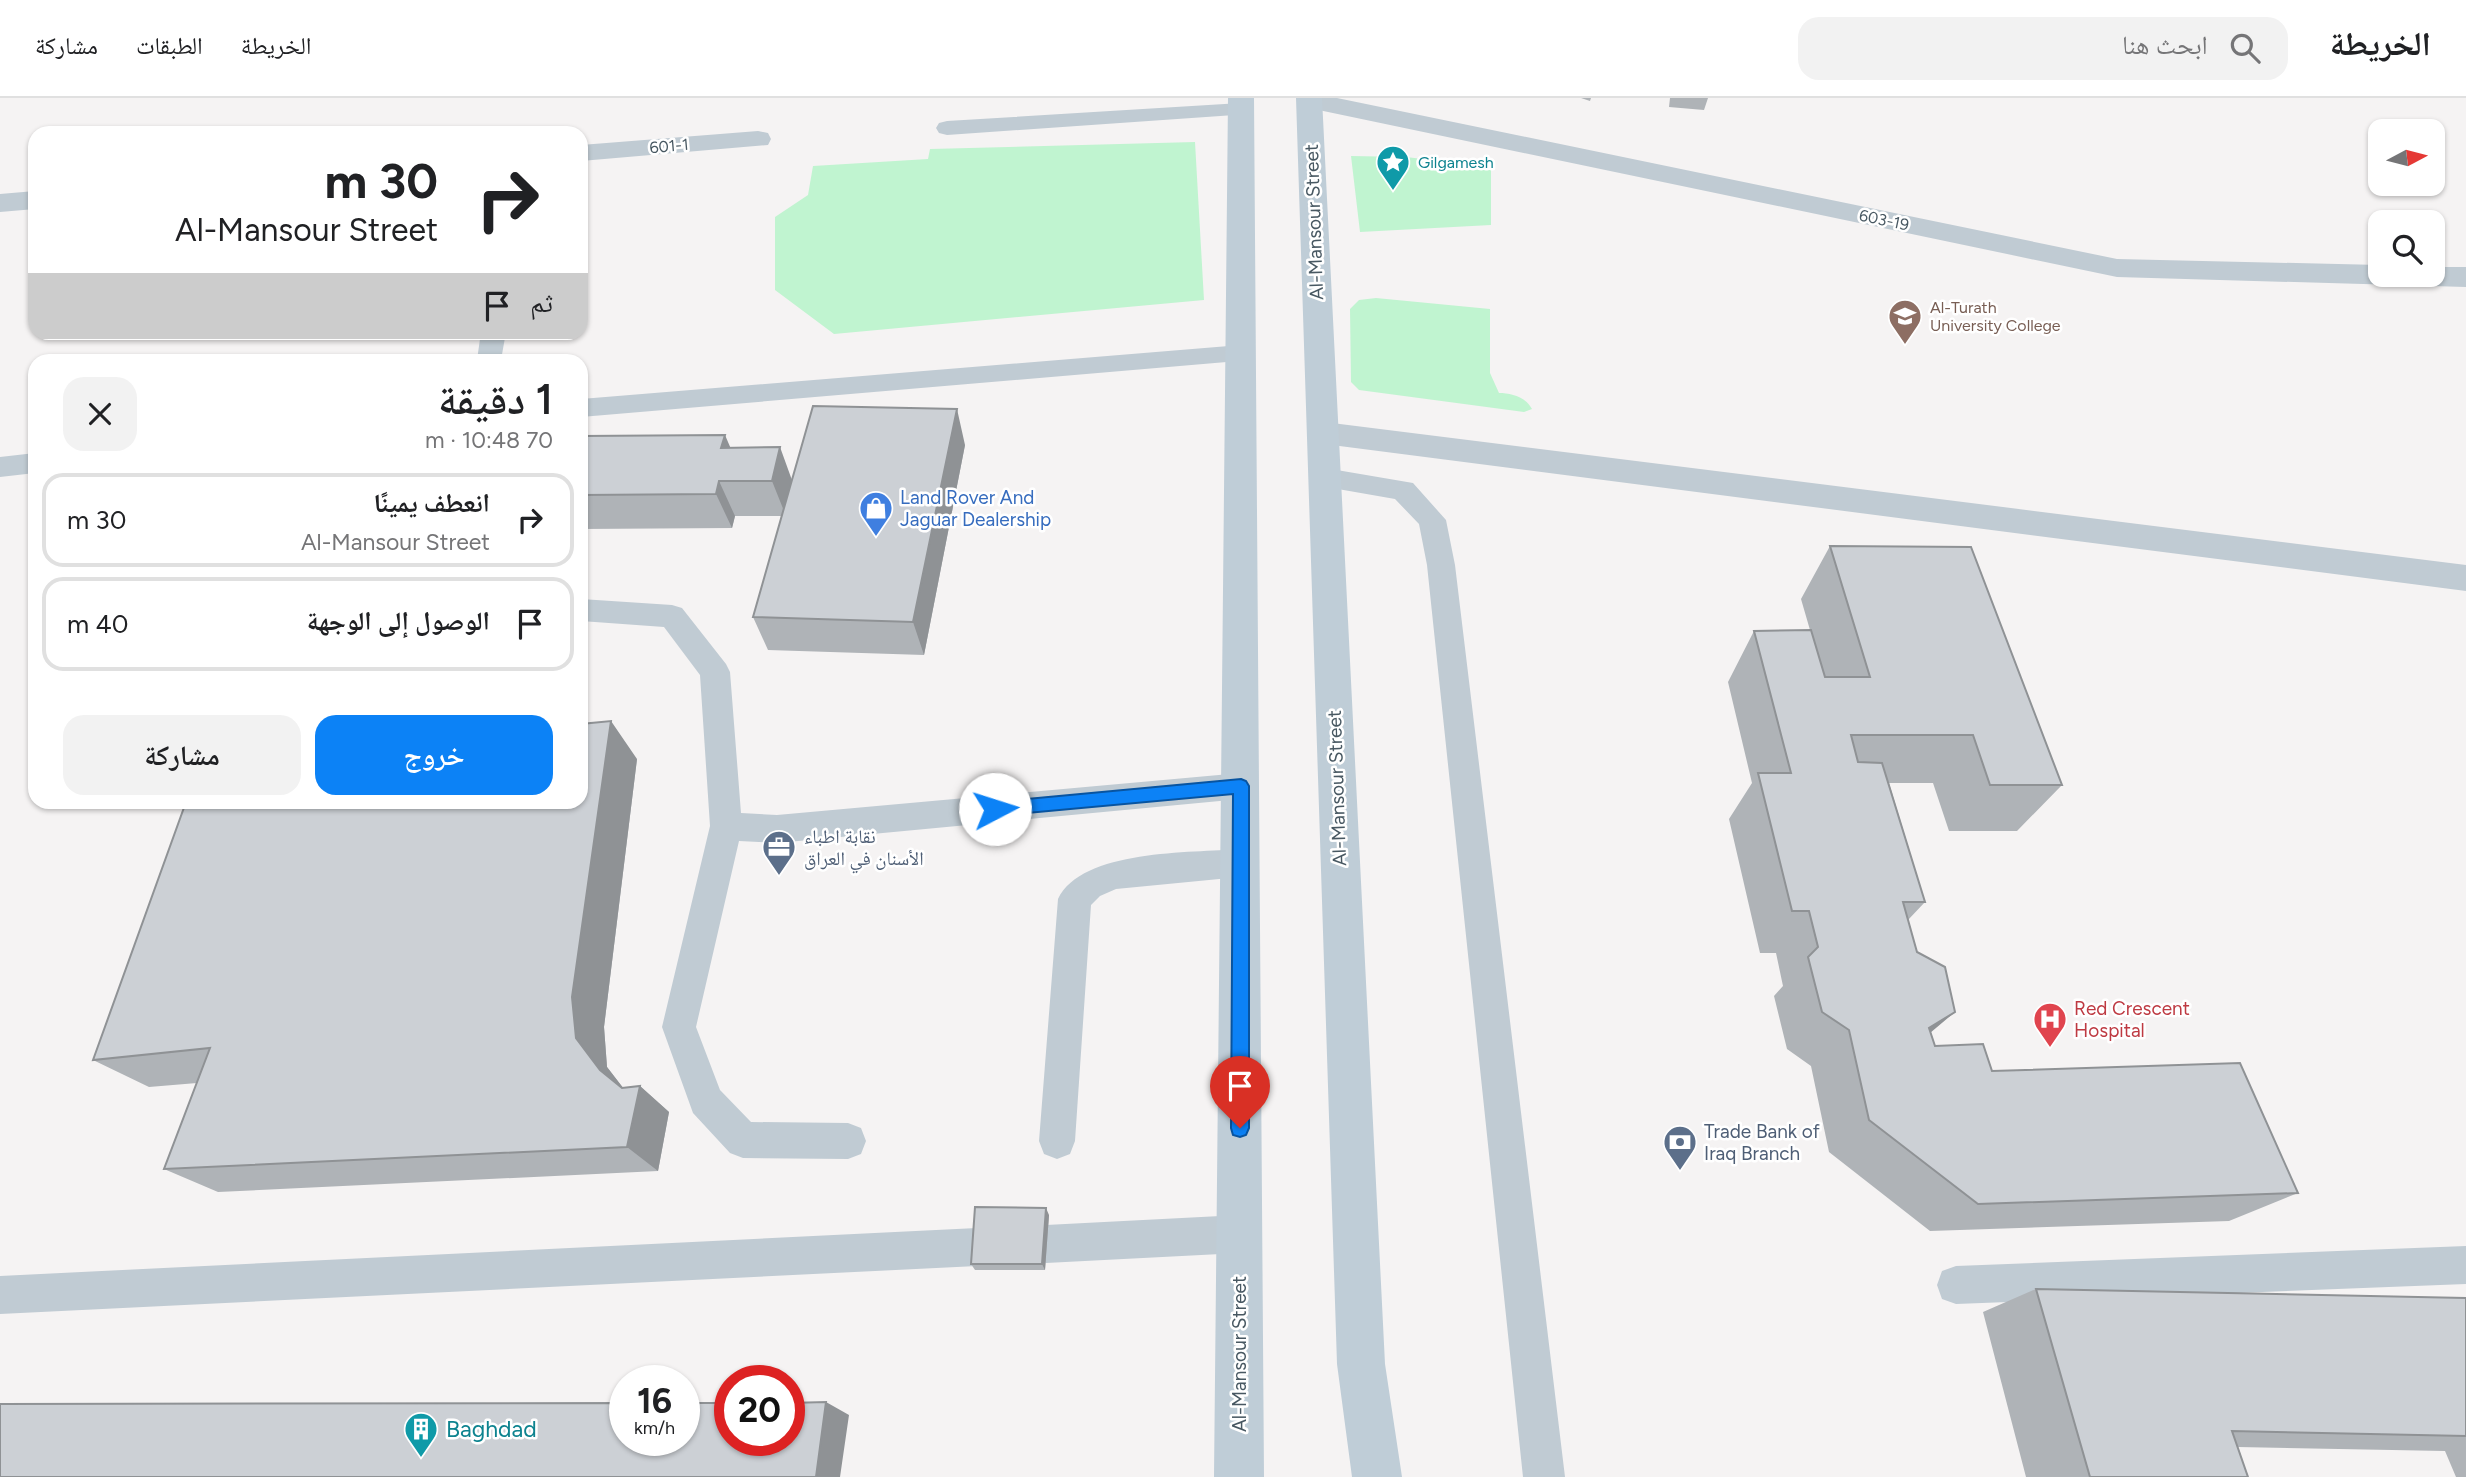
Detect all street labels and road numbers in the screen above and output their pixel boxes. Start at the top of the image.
street label: 601-1 [649,135,689,157]
street label: Al-Mansour Street [1300,144,1328,300]
street label: 603-19 [1857,205,1911,235]
street label: Al-Mansour Street [1323,710,1351,866]
street label: Al-Mansour Street [1228,1276,1251,1432]

